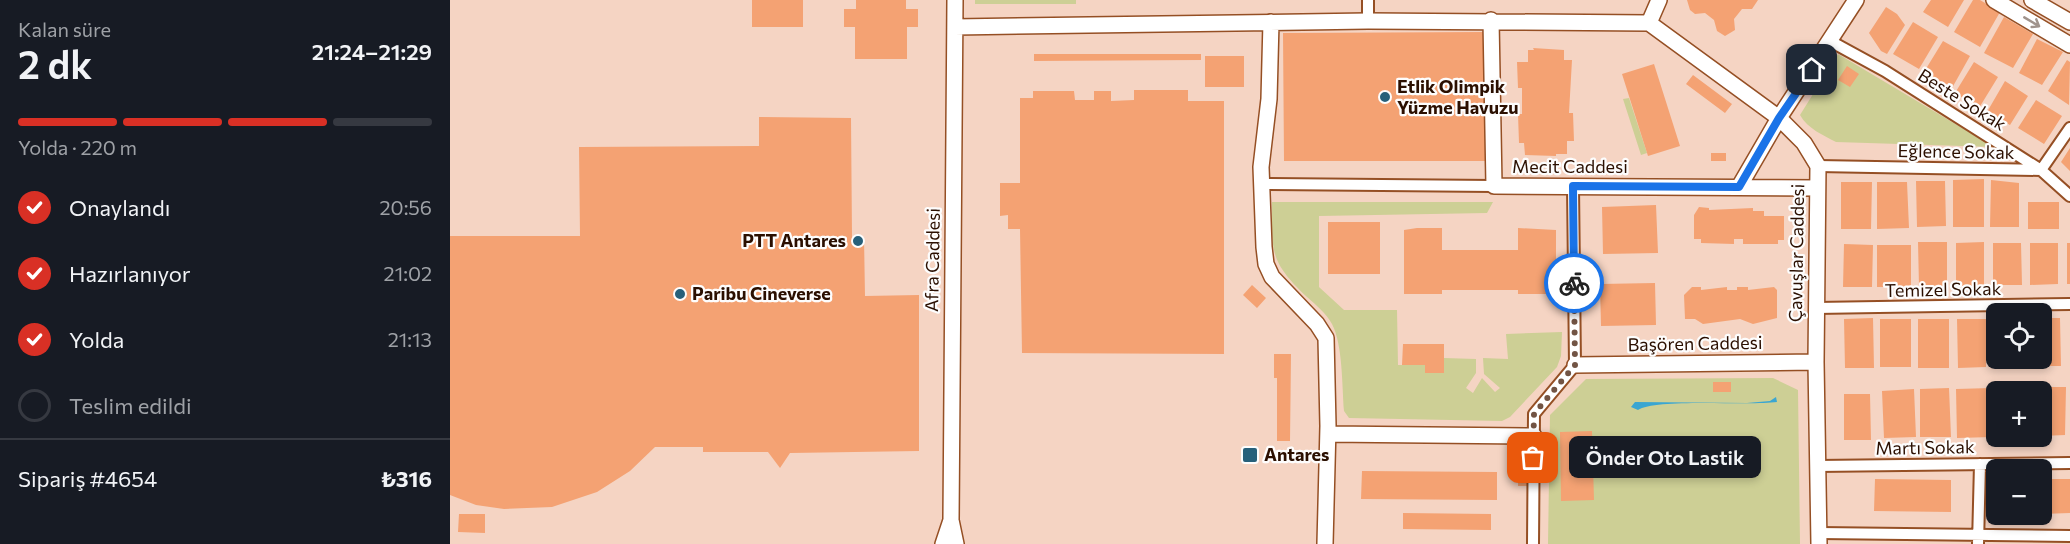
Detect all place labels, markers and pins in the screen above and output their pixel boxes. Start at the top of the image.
pin [1786,44,1837,95]
place label: Etlik Olimpik Yüzme Havuzu [1397,75,1519,118]
marker: Etlik Olimpik Yüzme Havuzu [1378,90,1392,104]
place label: PTT Antares [742,229,846,251]
marker: PTT Antares [851,234,865,248]
place label: Paribu Cineverse [692,282,831,304]
marker: Paribu Cineverse [673,287,687,301]
pin [1507,432,1558,483]
callout: Önder Oto Lastik [1569,437,1761,479]
place label: Antares [1264,443,1329,465]
marker: Antares [1241,446,1259,464]

